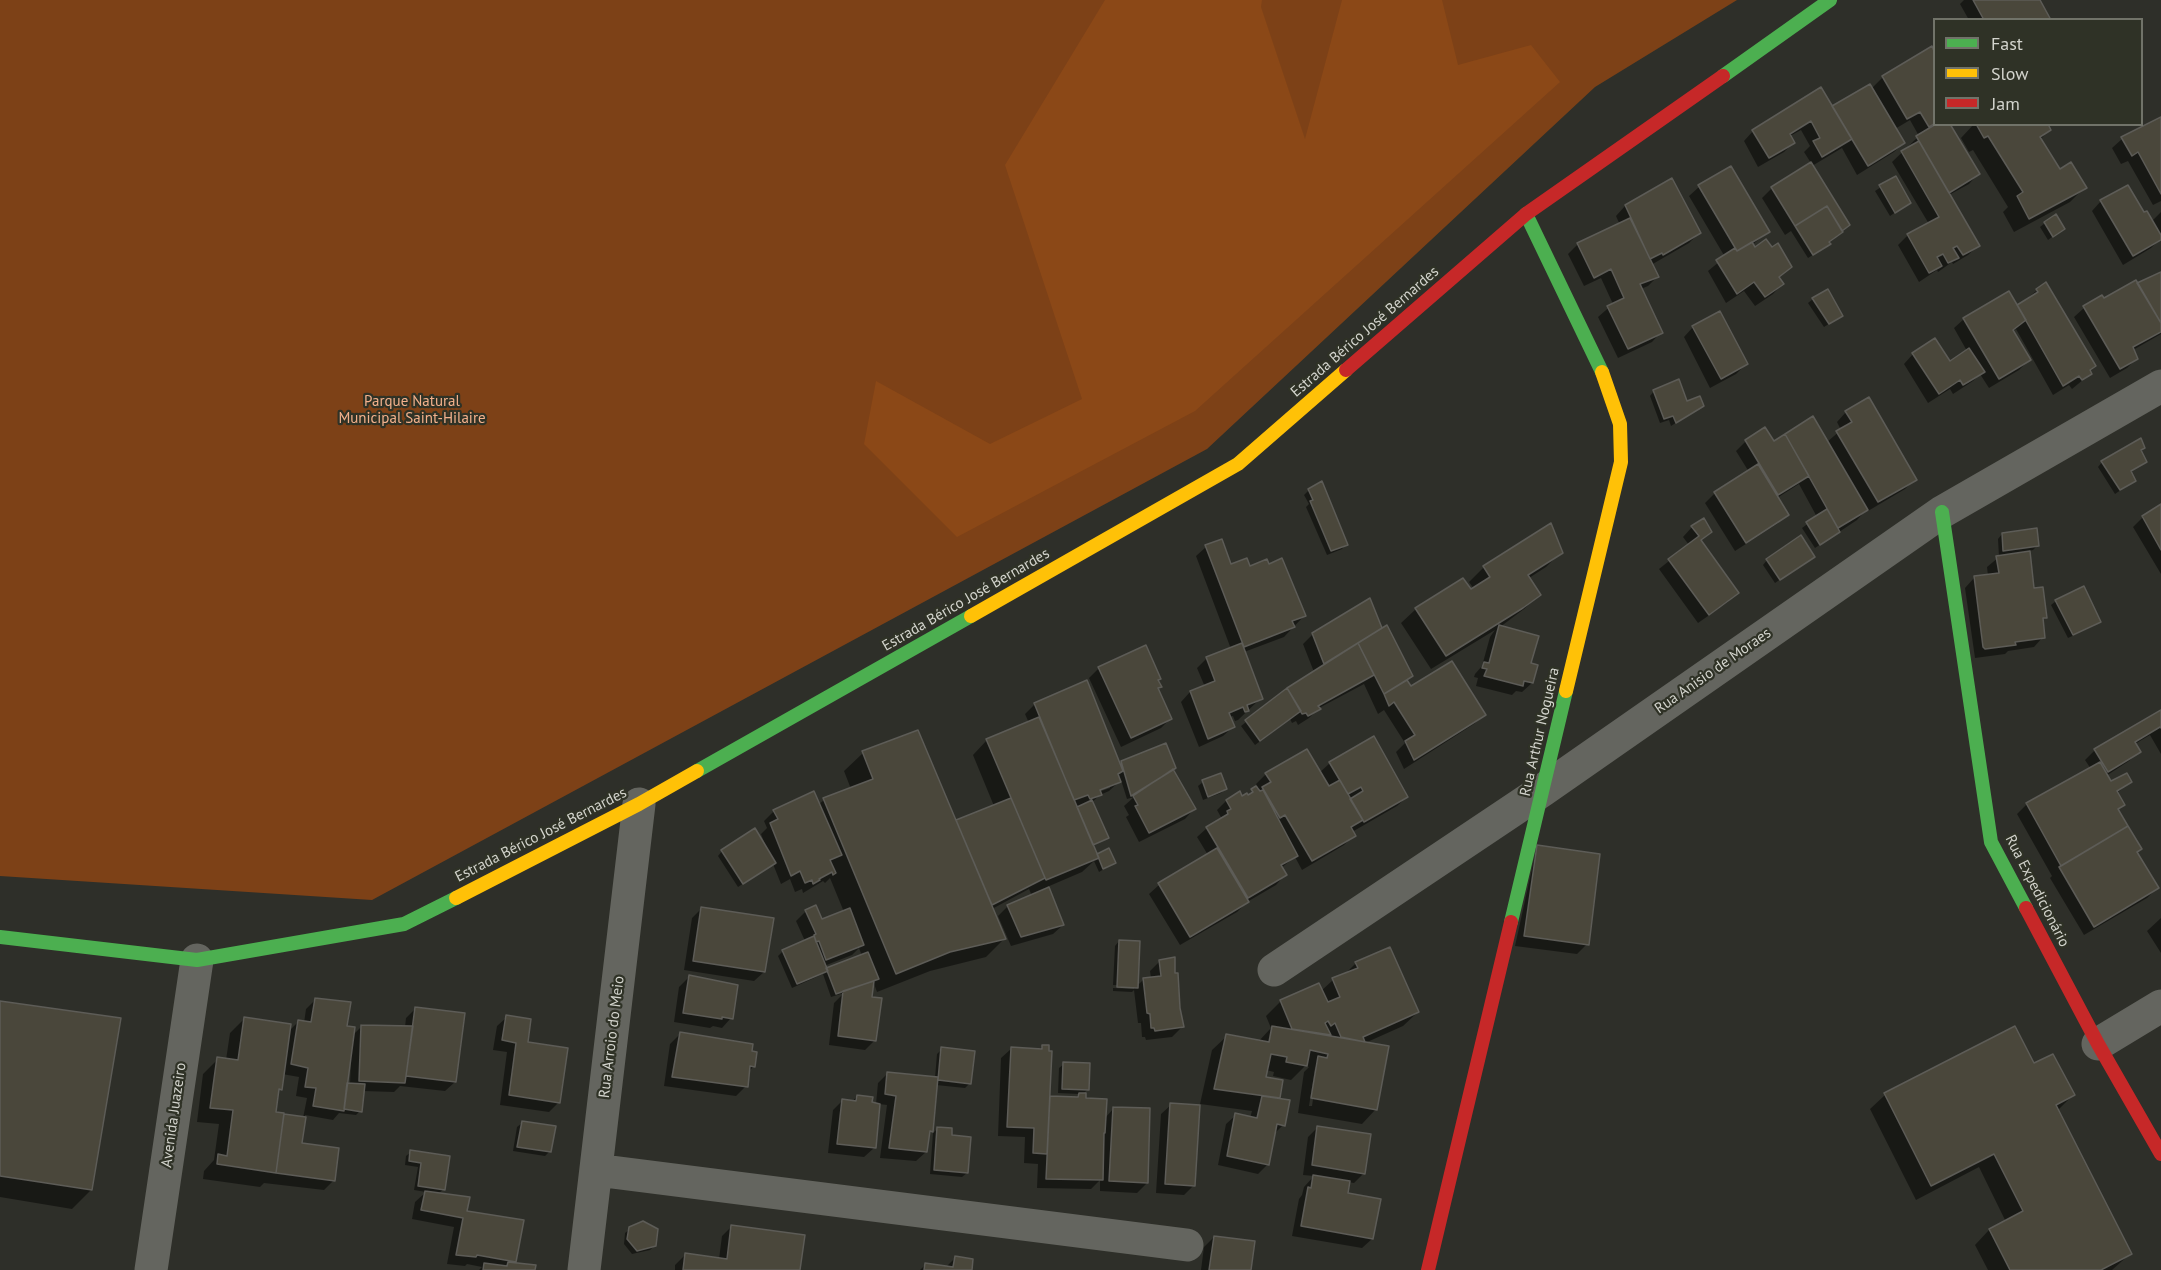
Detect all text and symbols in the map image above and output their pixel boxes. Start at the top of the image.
legend [1933,18,2143,126]
text: Fast [1991,32,2023,55]
text: Slow [1991,62,2029,85]
text: Jam [1991,92,2020,115]
street label: Estrada Bérico José Bernardes [1287,263,1443,401]
park label: Parque Natural Municipal Saint-Hilaire [338,393,486,428]
street label: Estrada Bérico José Bernardes [879,545,1053,655]
street label: Rua Anisio de Moraes [1651,624,1775,718]
street label: Rua Arthur Nogueira [1516,666,1564,798]
street label: Estrada Bérico José Bernardes [452,784,630,886]
street label: Rua Expedicionário [2001,832,2073,950]
street label: Rua Arroio do Meio [596,975,628,1099]
street label: Avenida Juazeiro [158,1061,190,1169]

